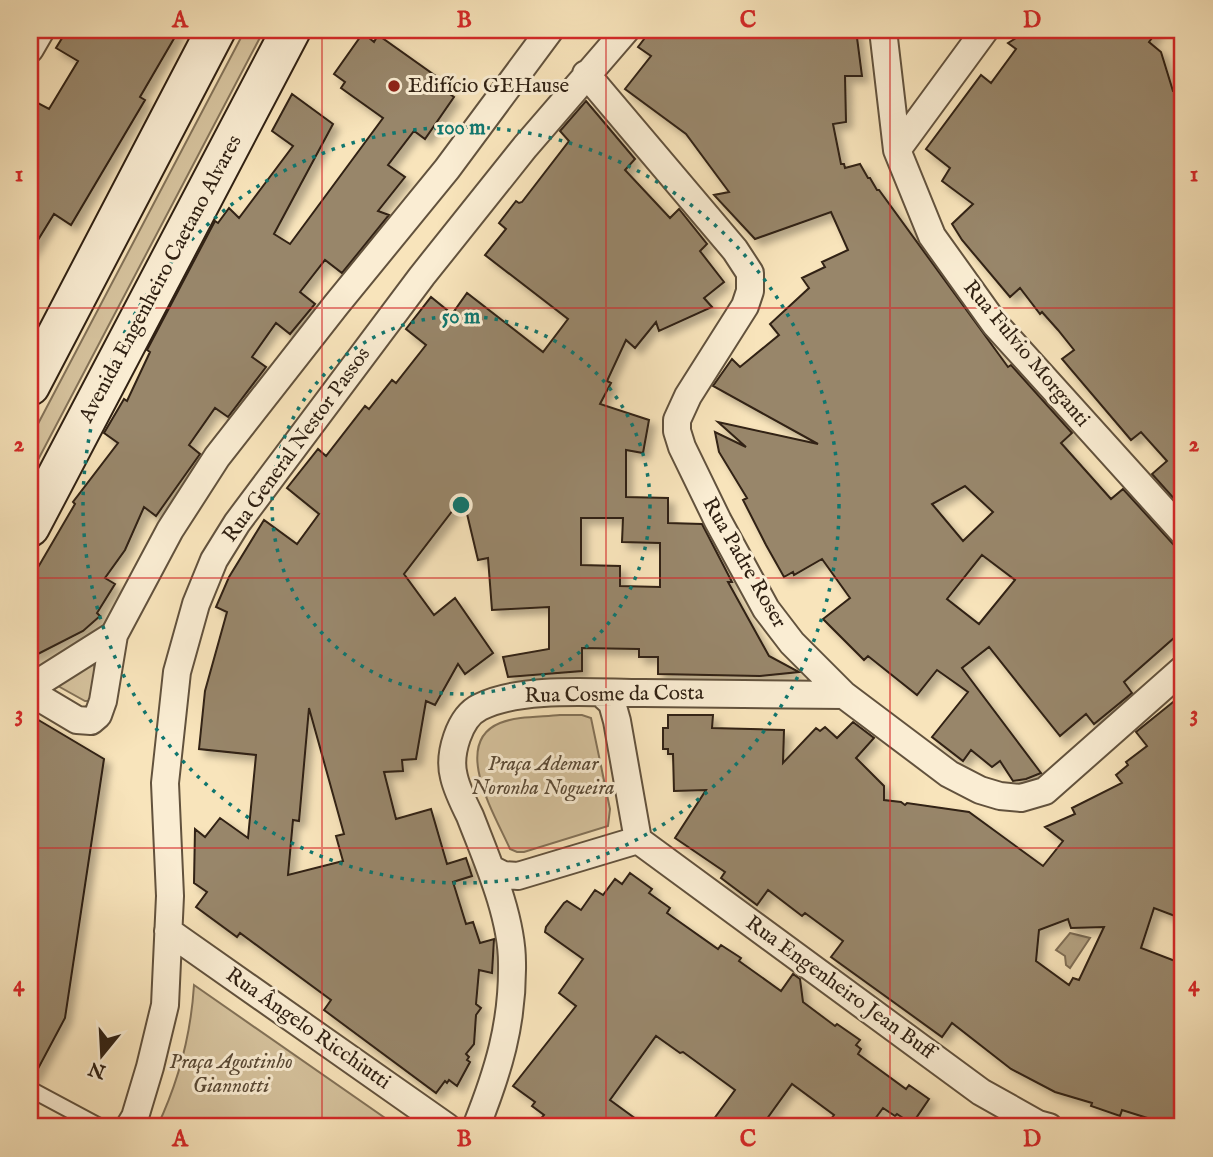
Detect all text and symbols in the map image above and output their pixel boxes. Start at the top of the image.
text: A [171,6,189,35]
text: B [456,6,472,35]
text: C [740,6,757,35]
text: D [1023,6,1041,35]
place label: Edifício GEHause [408,73,570,100]
marker: Edifício GEHause [386,78,402,94]
text: 100 m [436,115,486,142]
street label: Avenida Engenheiro Caetano Alvares [73,131,248,428]
text: 1 [15,160,23,189]
text: 1 [1190,160,1198,189]
street label: Rua Fulvio Morganti [957,275,1095,433]
text: 50 m [442,304,481,331]
street label: Rua General Nestor Passos [217,342,377,548]
text: 2 [14,430,25,459]
text: 2 [1189,430,1200,459]
centre of rings [449,493,473,517]
street label: Rua Padre Roser [696,493,792,633]
street label: Rua Cosme da Costa [524,680,705,710]
text: 3 [15,700,23,729]
text: 3 [1190,700,1198,729]
park label: Praça Ademar Noronha Nogueira [471,751,615,802]
street label: Rua Engenheiro Jean Buff [740,910,942,1067]
street label: Rua Ângelo Ricchiutti [220,961,396,1096]
text: 4 [13,970,25,999]
text: 4 [1188,970,1200,999]
north arrow [66,1020,136,1090]
park label: Praça Agostinho Giannotti [169,1049,293,1100]
text: N [85,1055,110,1084]
text: A [171,1125,189,1154]
text: B [456,1125,472,1154]
text: C [740,1125,757,1154]
text: D [1023,1125,1041,1154]

